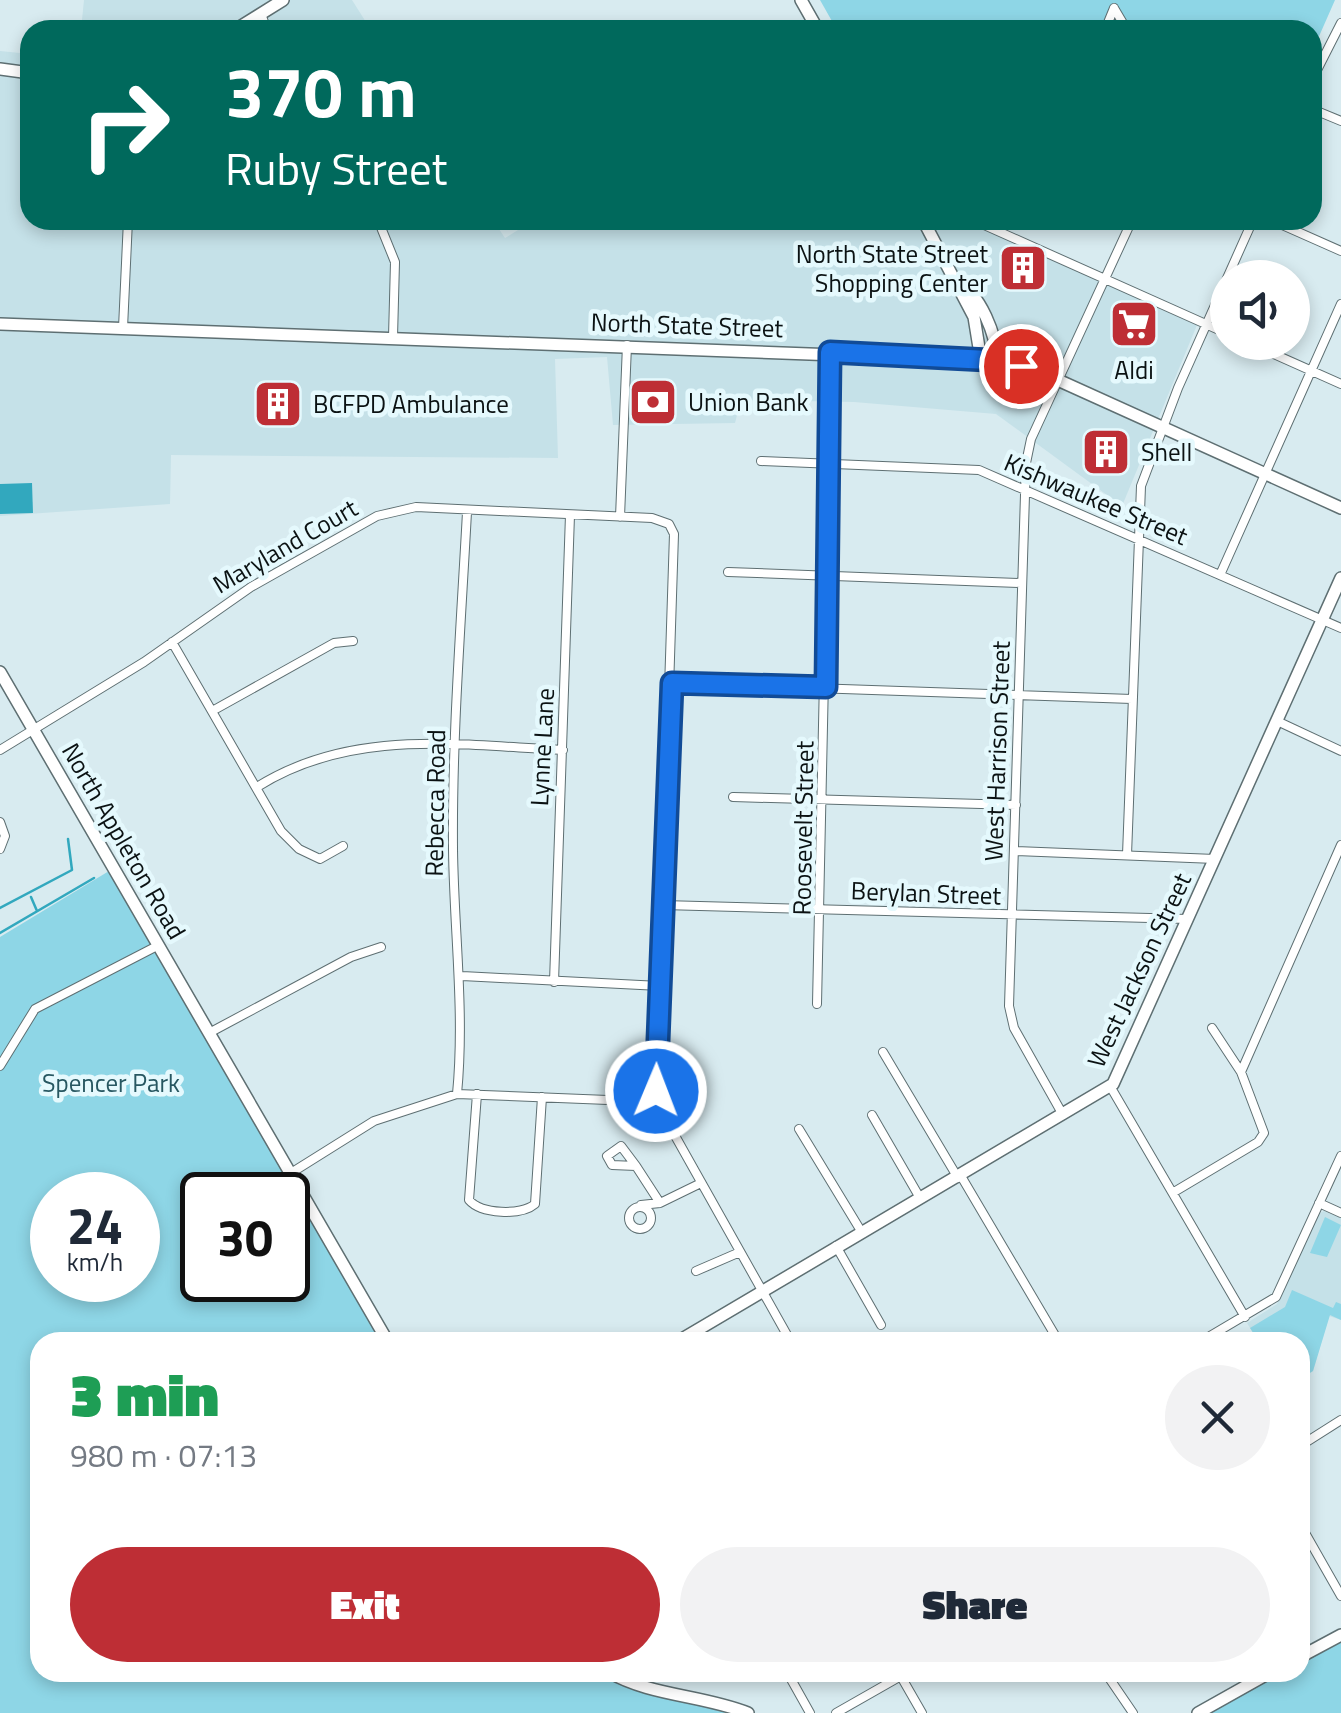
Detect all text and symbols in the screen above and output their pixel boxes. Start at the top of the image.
text: 370 m [225,38,417,144]
icon: right [60,60,190,190]
text: Ruby Street [225,134,447,202]
place label: North State Street Shopping Center [796,235,988,302]
building icon: North State Street Shopping Center [997,242,1049,294]
map controls [1210,260,1310,360]
button: sound [1210,260,1310,360]
supermarket icon: Aldi [1108,298,1160,350]
street label: North State Street [590,303,784,347]
pin [979,324,1064,409]
icon: arrive [994,339,1049,394]
place label: Aldi [1114,351,1154,389]
bank icon: Union Bank [627,376,679,428]
building icon: BCFPD Ambulance [252,378,304,430]
place label: Union Bank [688,383,808,421]
place label: BCFPD Ambulance [313,385,509,423]
building icon: Shell [1080,426,1132,478]
place label: Shell [1141,433,1192,471]
street label: Kishwaukee Street [998,443,1194,555]
street label: Maryland Court [205,489,365,603]
street label: West Harrison Street [974,640,1020,862]
street label: Lynne Lane [520,687,564,807]
street label: Rebecca Road [415,729,455,877]
street label: North Appleton Road [52,736,196,946]
street label: Roosevelt Street [782,740,824,916]
street label: West Jackson Street [1077,866,1201,1074]
street label: Berylan Street [850,871,1002,915]
position arrow [604,1039,708,1143]
park label: Spencer Park [42,1064,180,1102]
speed limit sign: 30 [180,1172,310,1302]
text: 24 [67,1187,123,1263]
text: km/h [67,1243,123,1281]
text: 3 min [70,1348,219,1439]
button: close [1165,1365,1270,1470]
text: 980 m · 07:13 [70,1431,257,1479]
button: Exit [70,1547,660,1662]
button: Share [680,1547,1270,1662]

